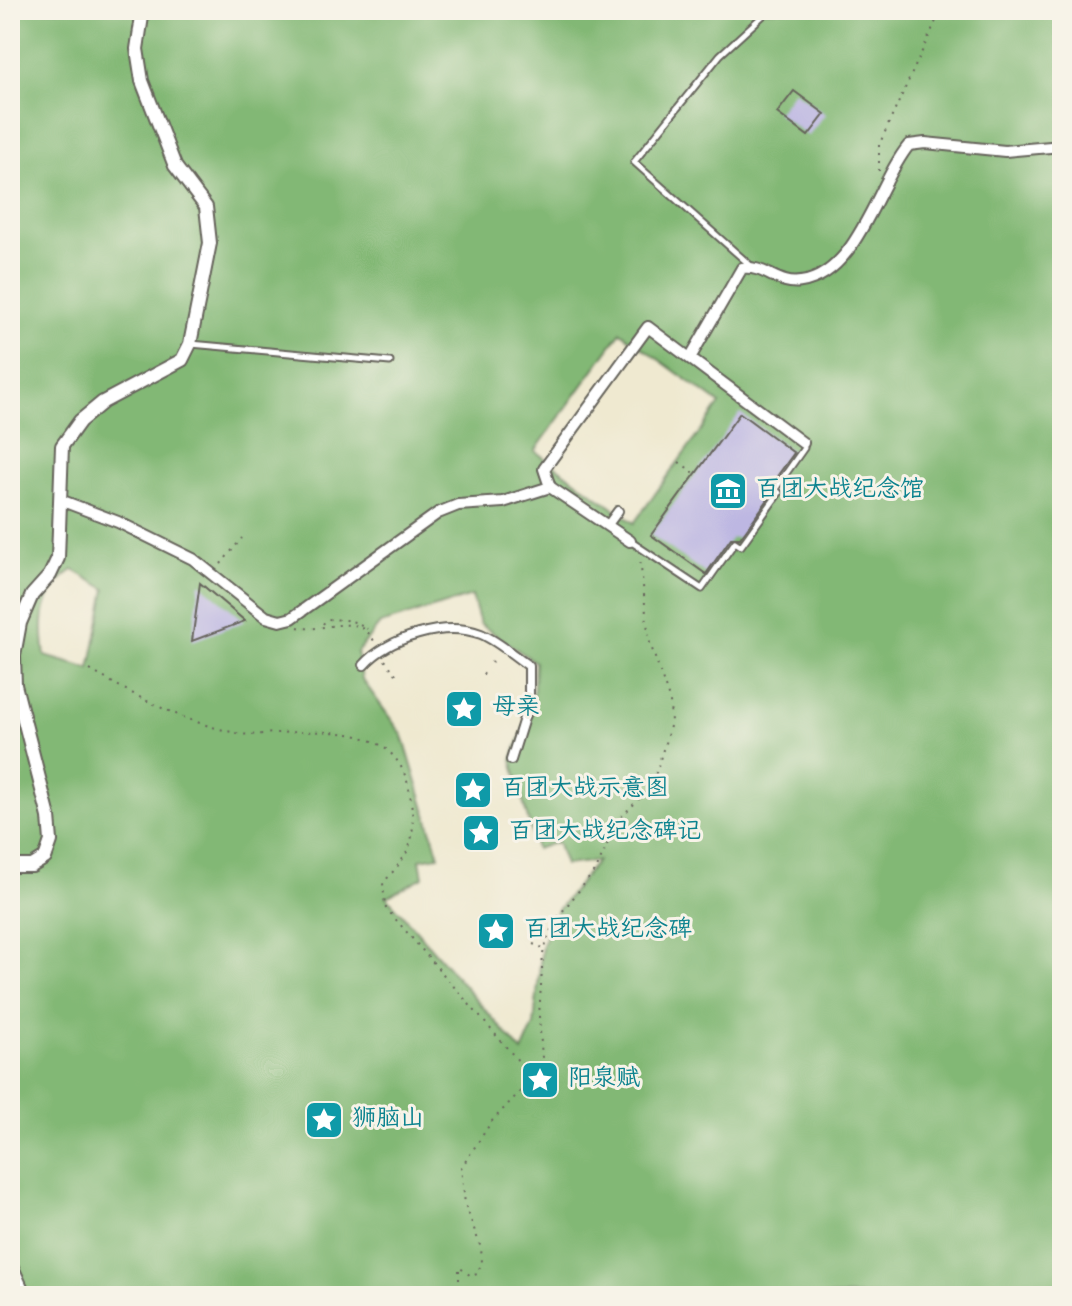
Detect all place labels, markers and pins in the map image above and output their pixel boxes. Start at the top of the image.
museum icon: 百团大战纪念馆 [707,470,749,512]
place label: 百团大战纪念馆 [756,476,924,506]
place icon: 母亲 [443,688,485,730]
place label: 母亲 [492,694,540,724]
place icon: 百团大战示意图 [452,769,494,811]
place label: 百团大战示意图 [501,775,669,805]
place icon: 百团大战纪念碑记 [460,812,502,854]
place label: 百团大战纪念碑记 [509,818,701,848]
place icon: 百团大战纪念碑 [475,910,517,952]
place label: 百团大战纪念碑 [524,916,692,946]
place icon: 阳泉赋 [519,1059,561,1101]
place label: 阳泉赋 [568,1065,640,1095]
place icon: 狮脑山 [303,1099,345,1141]
place label: 狮脑山 [352,1106,424,1135]

